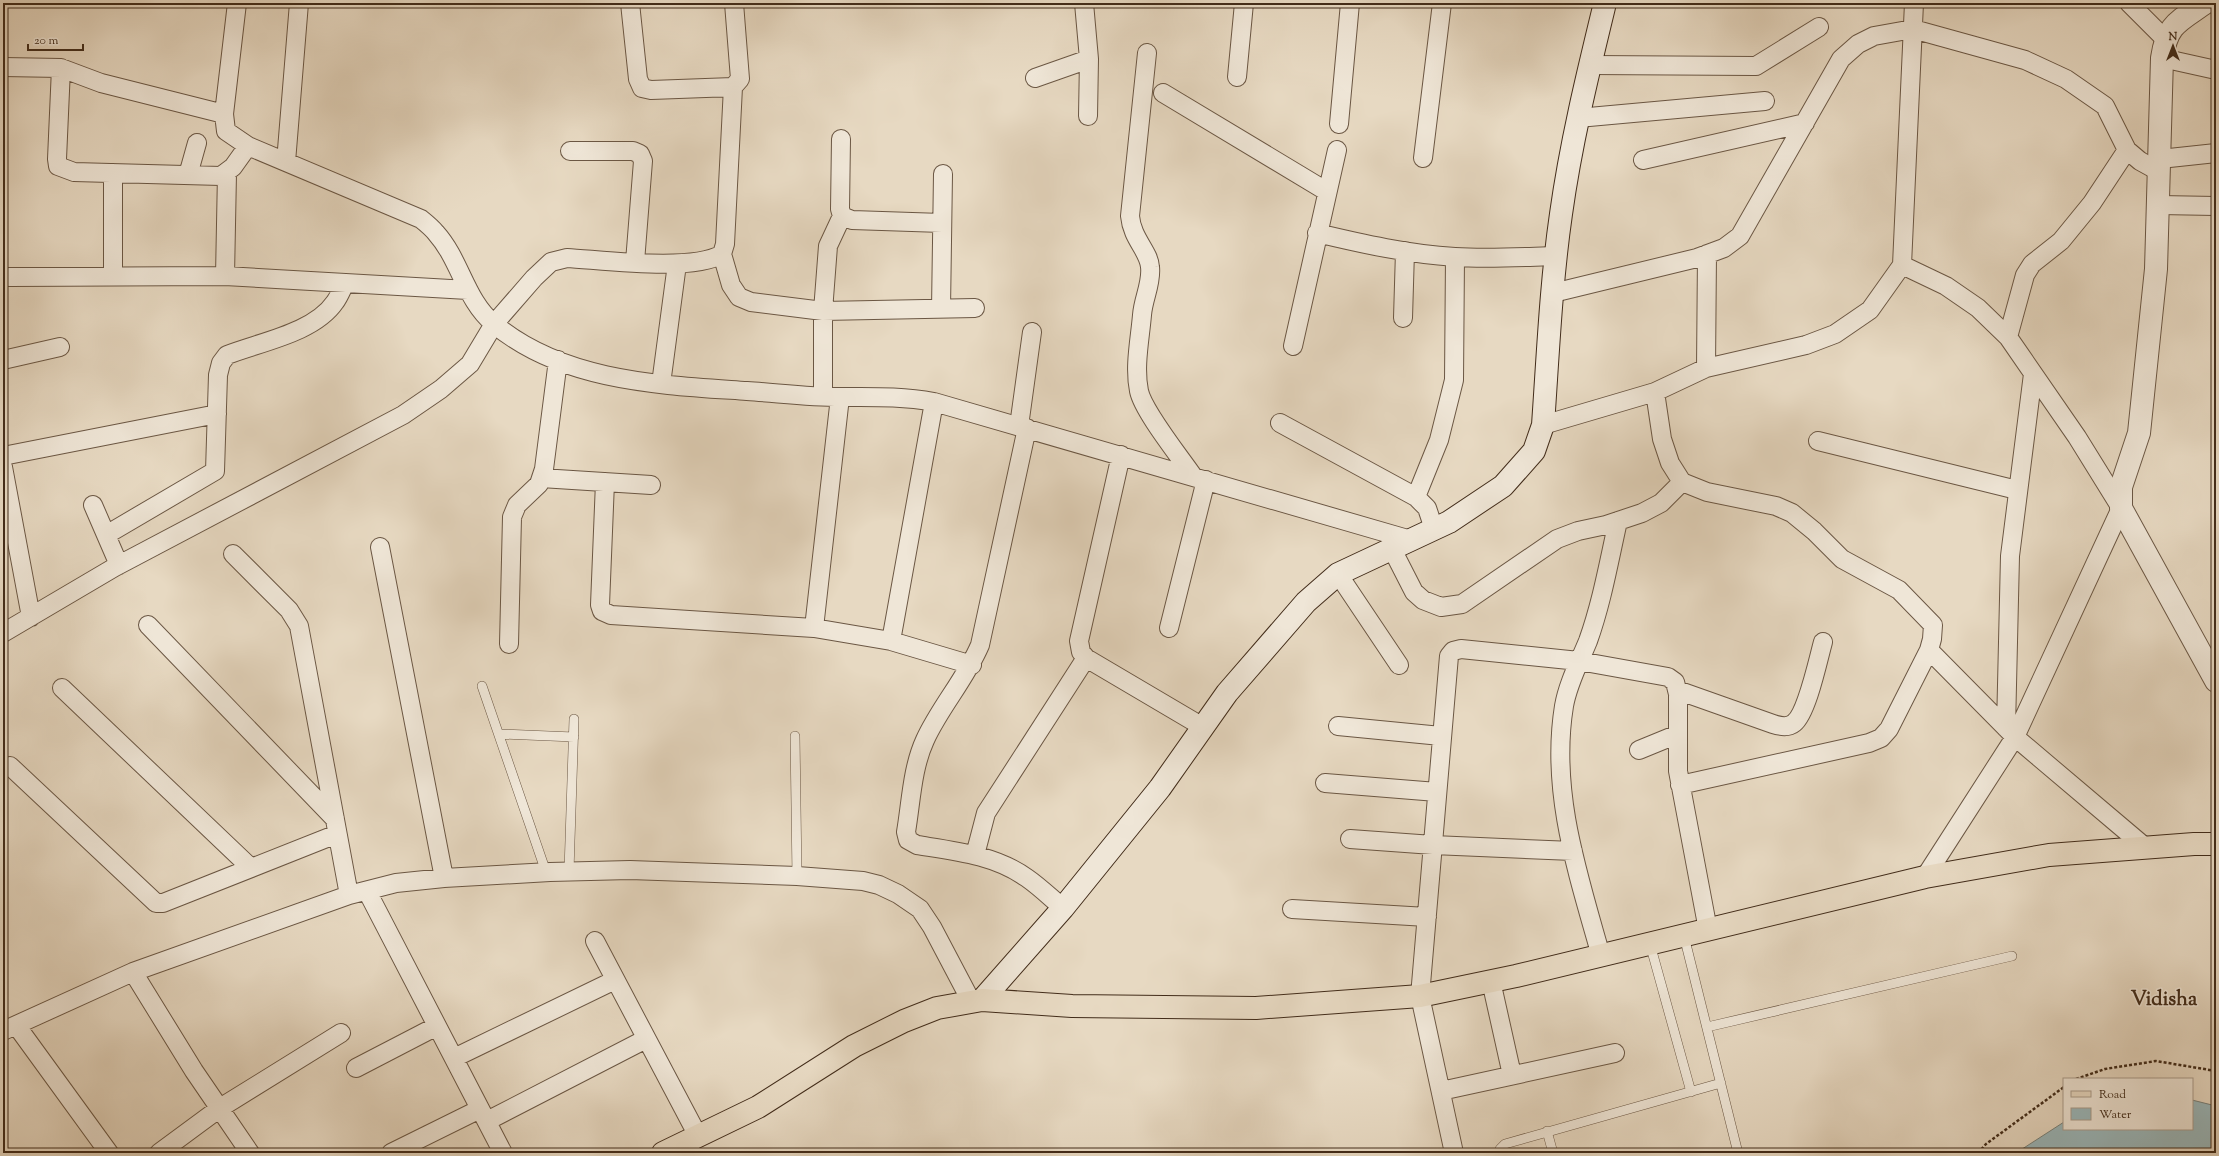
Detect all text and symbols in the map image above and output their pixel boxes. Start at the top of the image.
scale bar [28,26,83,52]
north arrow [2153,26,2193,66]
text: N [2168,29,2178,45]
text: 20 m [34,32,59,50]
district label: Vidisha [2131,986,2198,1015]
legend [2063,1078,2193,1130]
text: Road [2099,1086,2126,1104]
text: Water [2099,1106,2132,1124]

